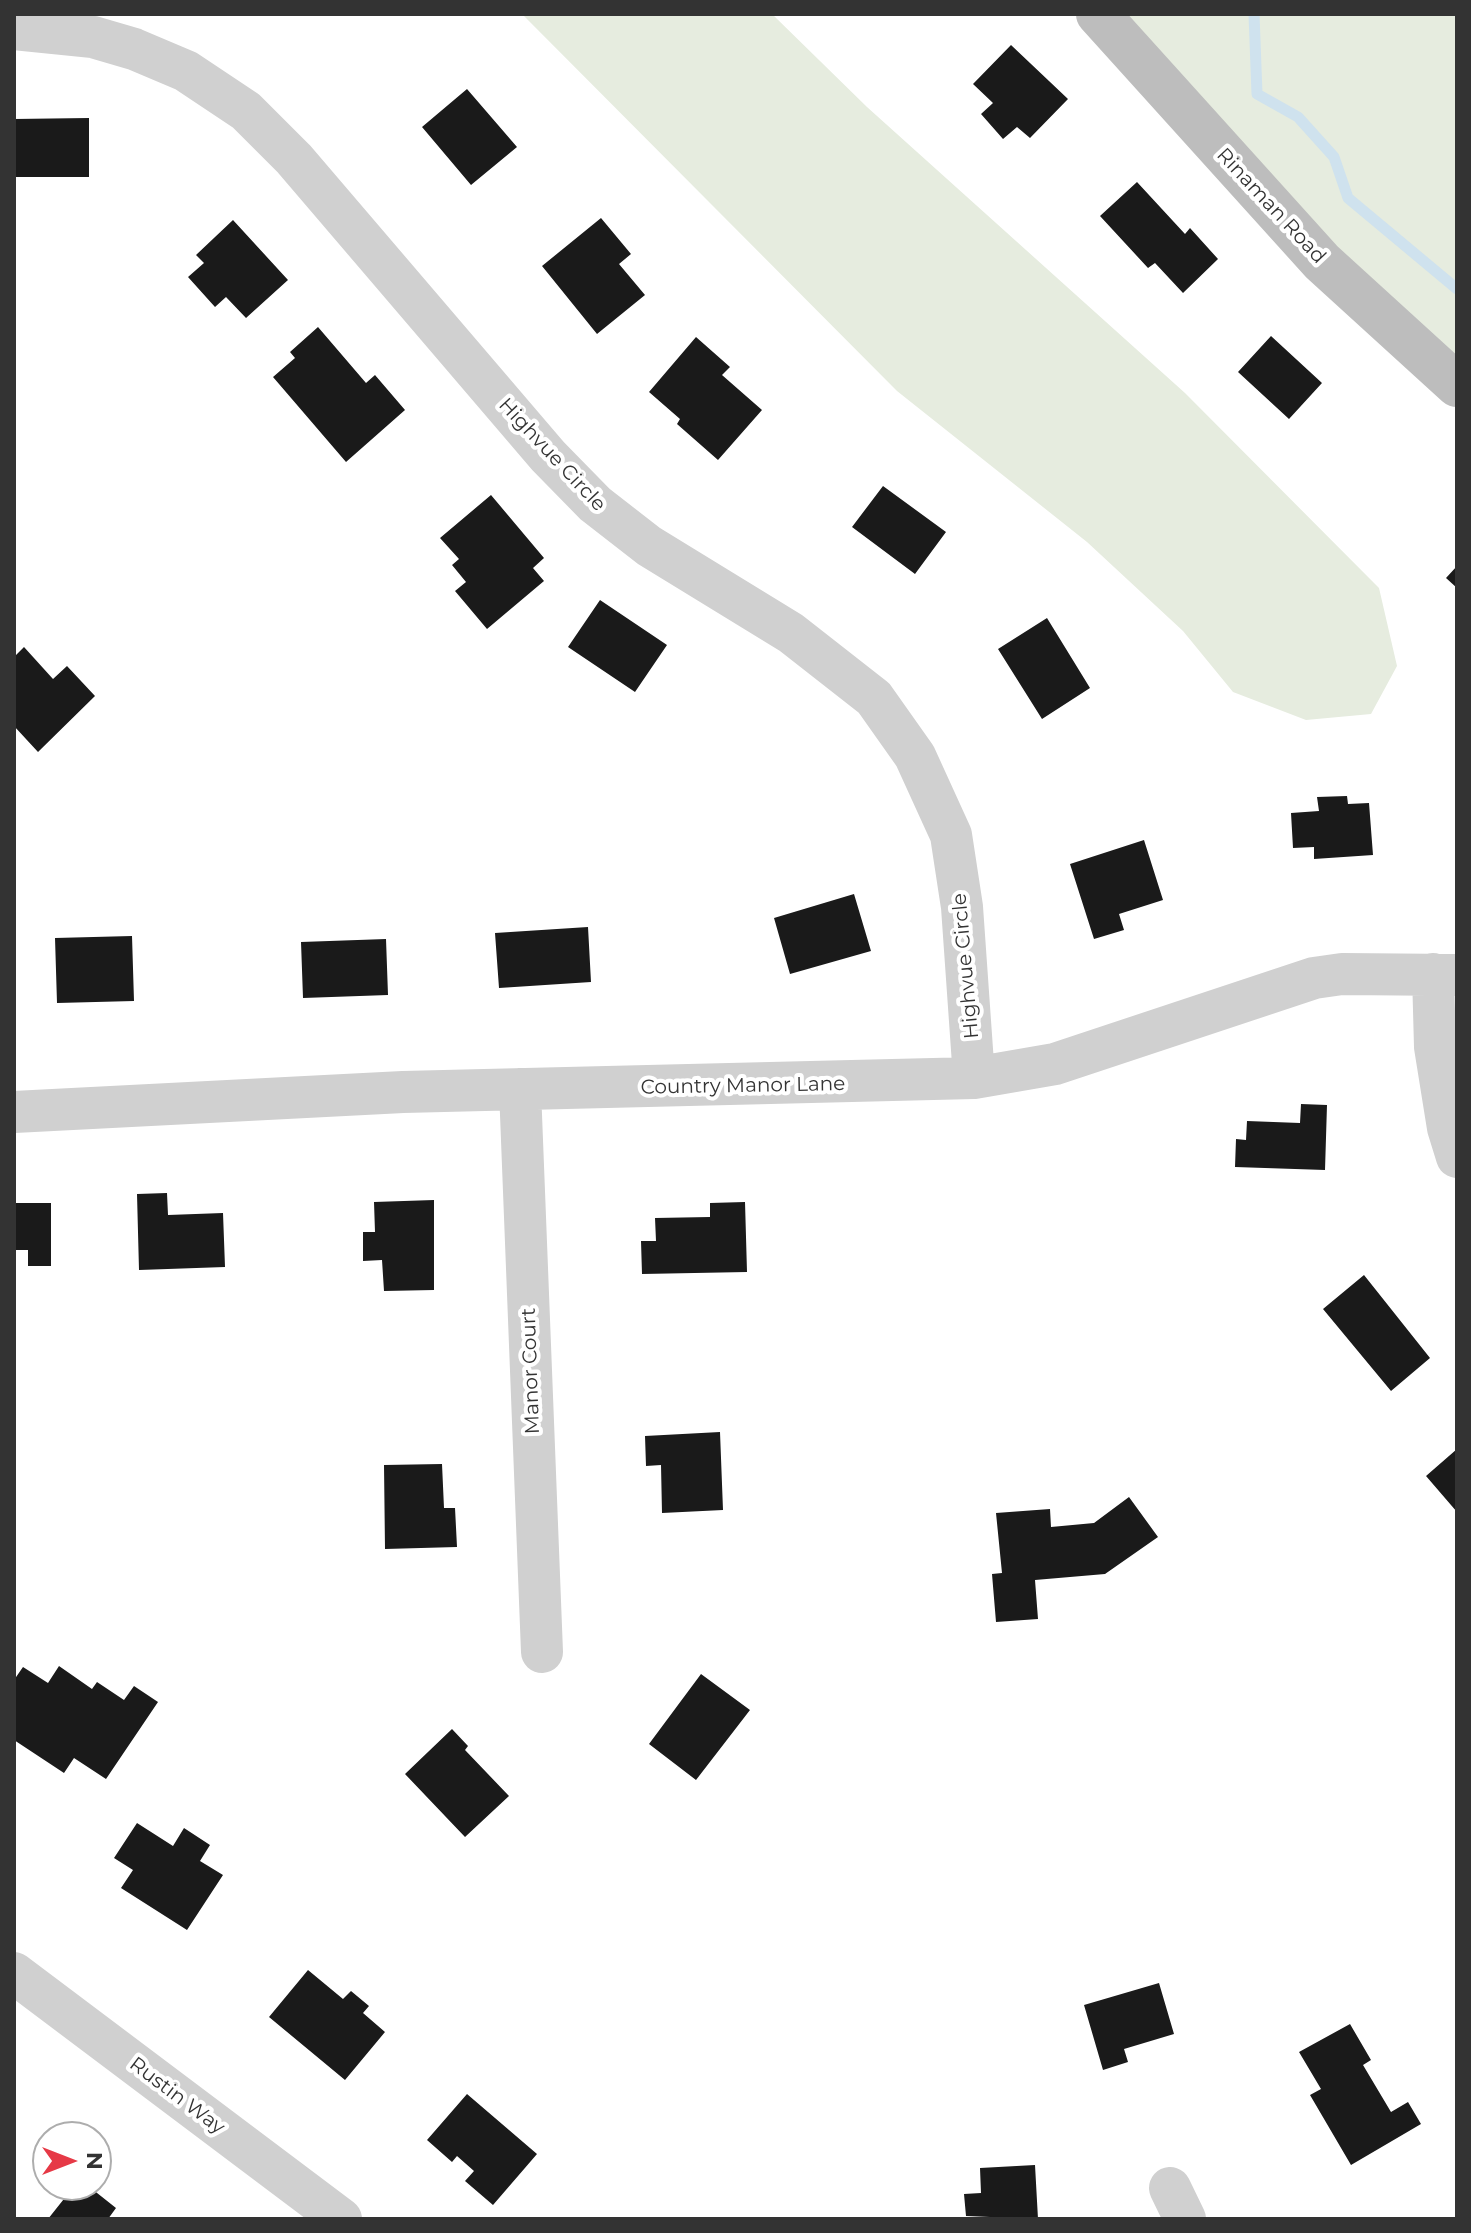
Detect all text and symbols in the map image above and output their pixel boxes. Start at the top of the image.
street label: Rinaman Road [1211,143,1331,269]
street label: Highvue Circle [493,393,611,517]
street label: Highvue Circle [948,892,984,1040]
street label: Country Manor Lane [640,1072,846,1100]
street label: Manor Court [517,1307,545,1435]
street label: Rustin Way [125,2052,229,2140]
north arrow [32,2121,112,2201]
text: N [81,2152,108,2170]

